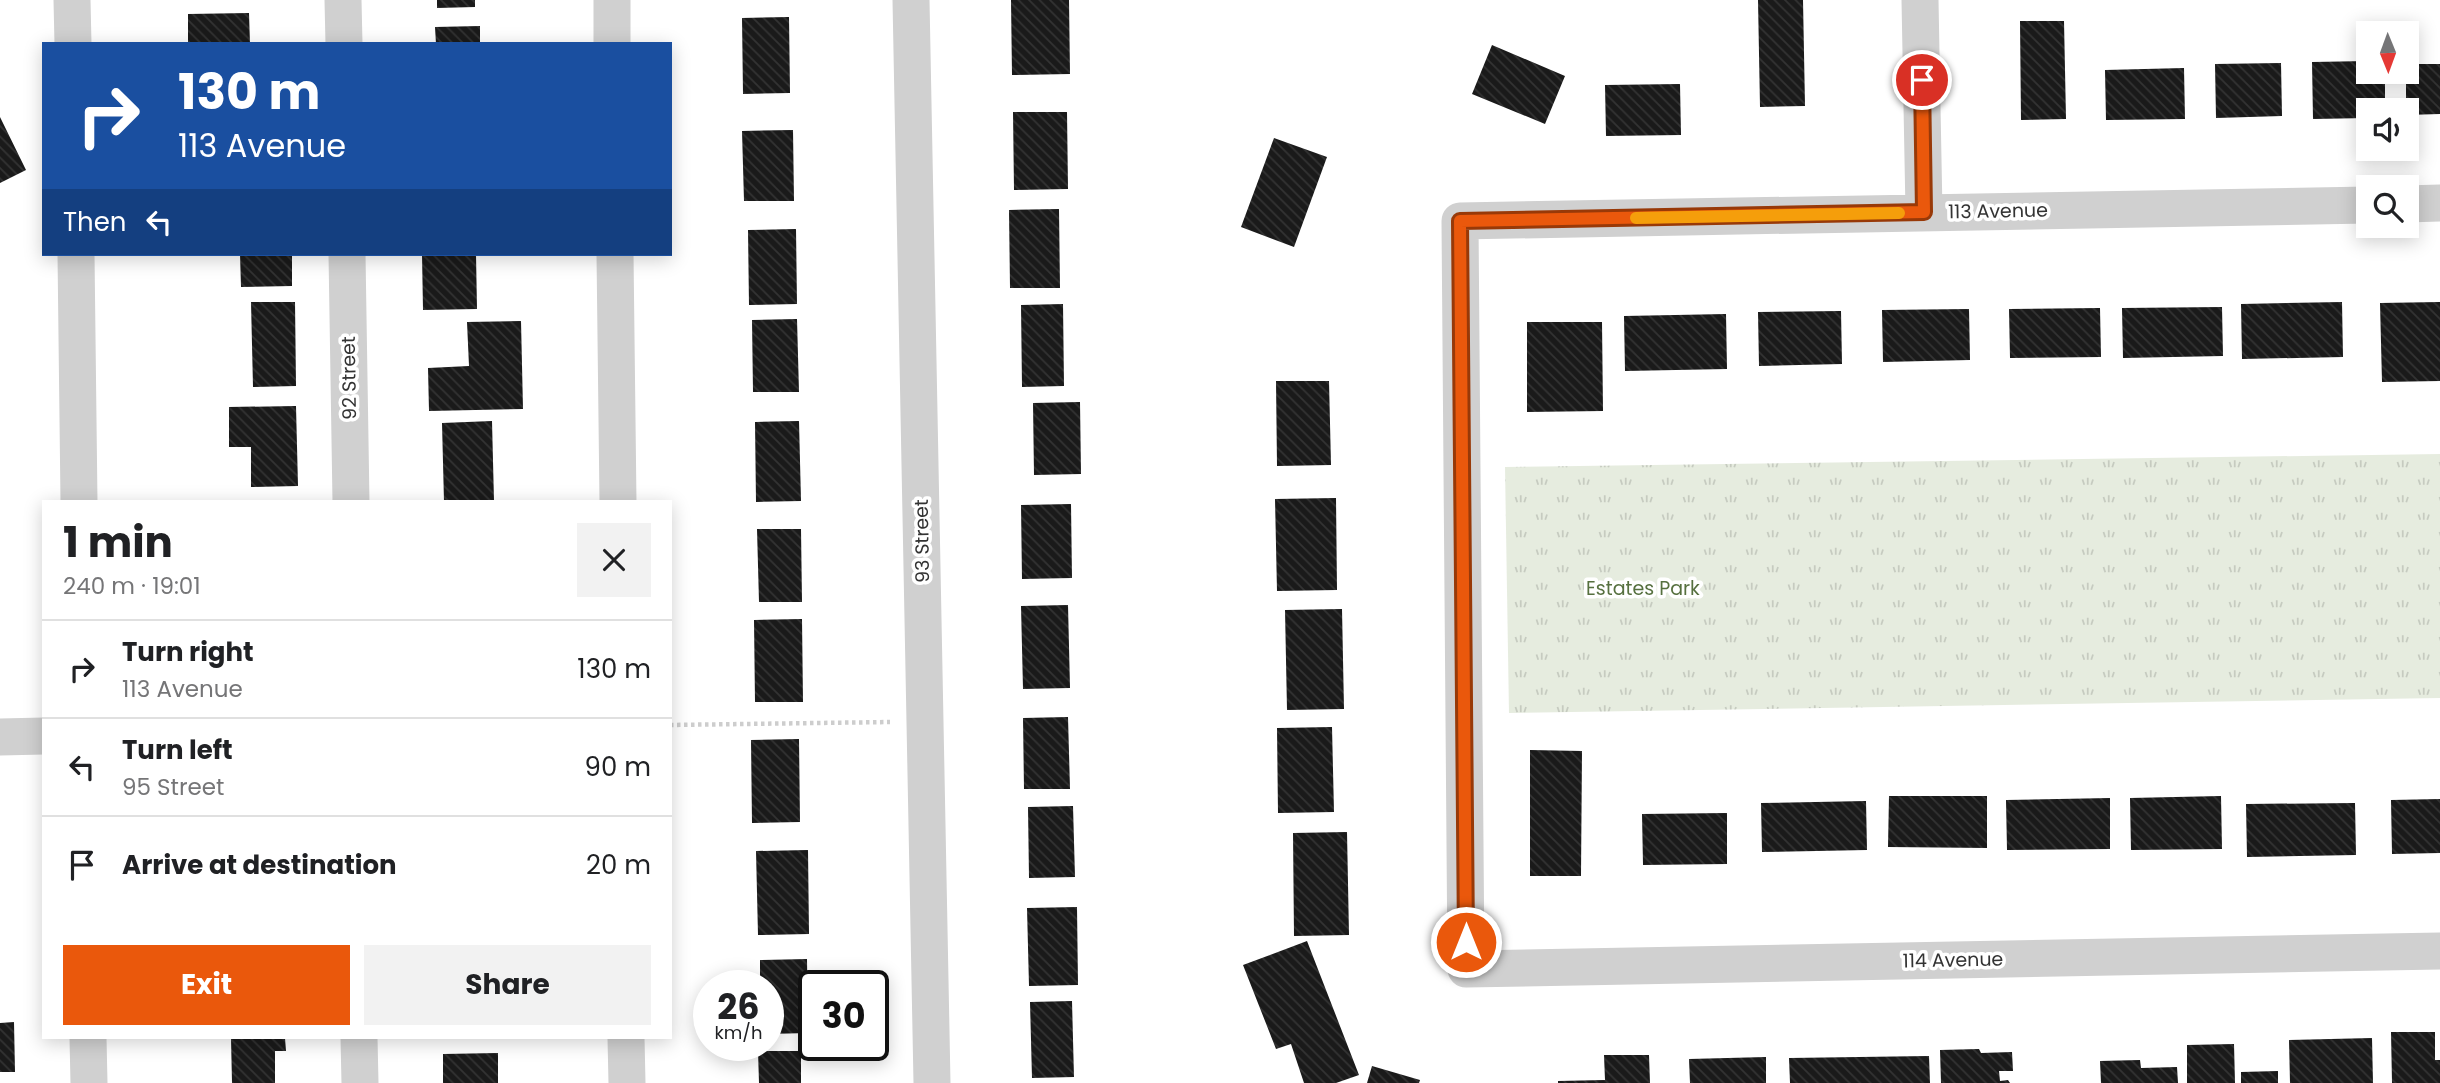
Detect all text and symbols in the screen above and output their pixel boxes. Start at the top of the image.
north arrow [2356,21,2418,84]
map controls [2356,21,2419,238]
pin [1892,50,1952,110]
text: 130 m [178,58,320,126]
icon: arrive [1903,61,1941,99]
icon: right [63,70,154,161]
button: sound [2356,98,2419,161]
text: 113 Avenue [178,123,346,168]
button: search [2356,175,2419,238]
street label: 113 Avenue [1948,197,2048,225]
icon: left [140,203,178,241]
text: Then [63,204,126,240]
street label: 92 Street [335,336,363,420]
street label: 93 Street [908,499,936,583]
text: 1 min [63,513,173,572]
button: close [577,523,651,597]
text: 240 m · 19:01 [63,570,201,602]
park label: Estates Park [1586,575,1700,602]
text: Turn right [122,634,254,670]
icon: right [63,650,101,688]
text: 130 m [577,651,651,687]
text: 113 Avenue [122,673,243,705]
text: Turn left [122,732,233,768]
icon: left [63,748,101,786]
text: 90 m [585,749,651,785]
text: 95 Street [122,771,224,803]
icon: arrive [63,846,101,884]
text: Arrive at destination [122,847,397,883]
text: 20 m [586,847,651,883]
position arrow [1429,905,1503,979]
button: Exit [63,945,350,1025]
button: Share [364,945,651,1025]
street label: 114 Avenue [1903,946,2003,974]
speed limit sign: 30 [798,970,889,1061]
text: 26 [717,982,760,1031]
text: km/h [715,1020,762,1045]

